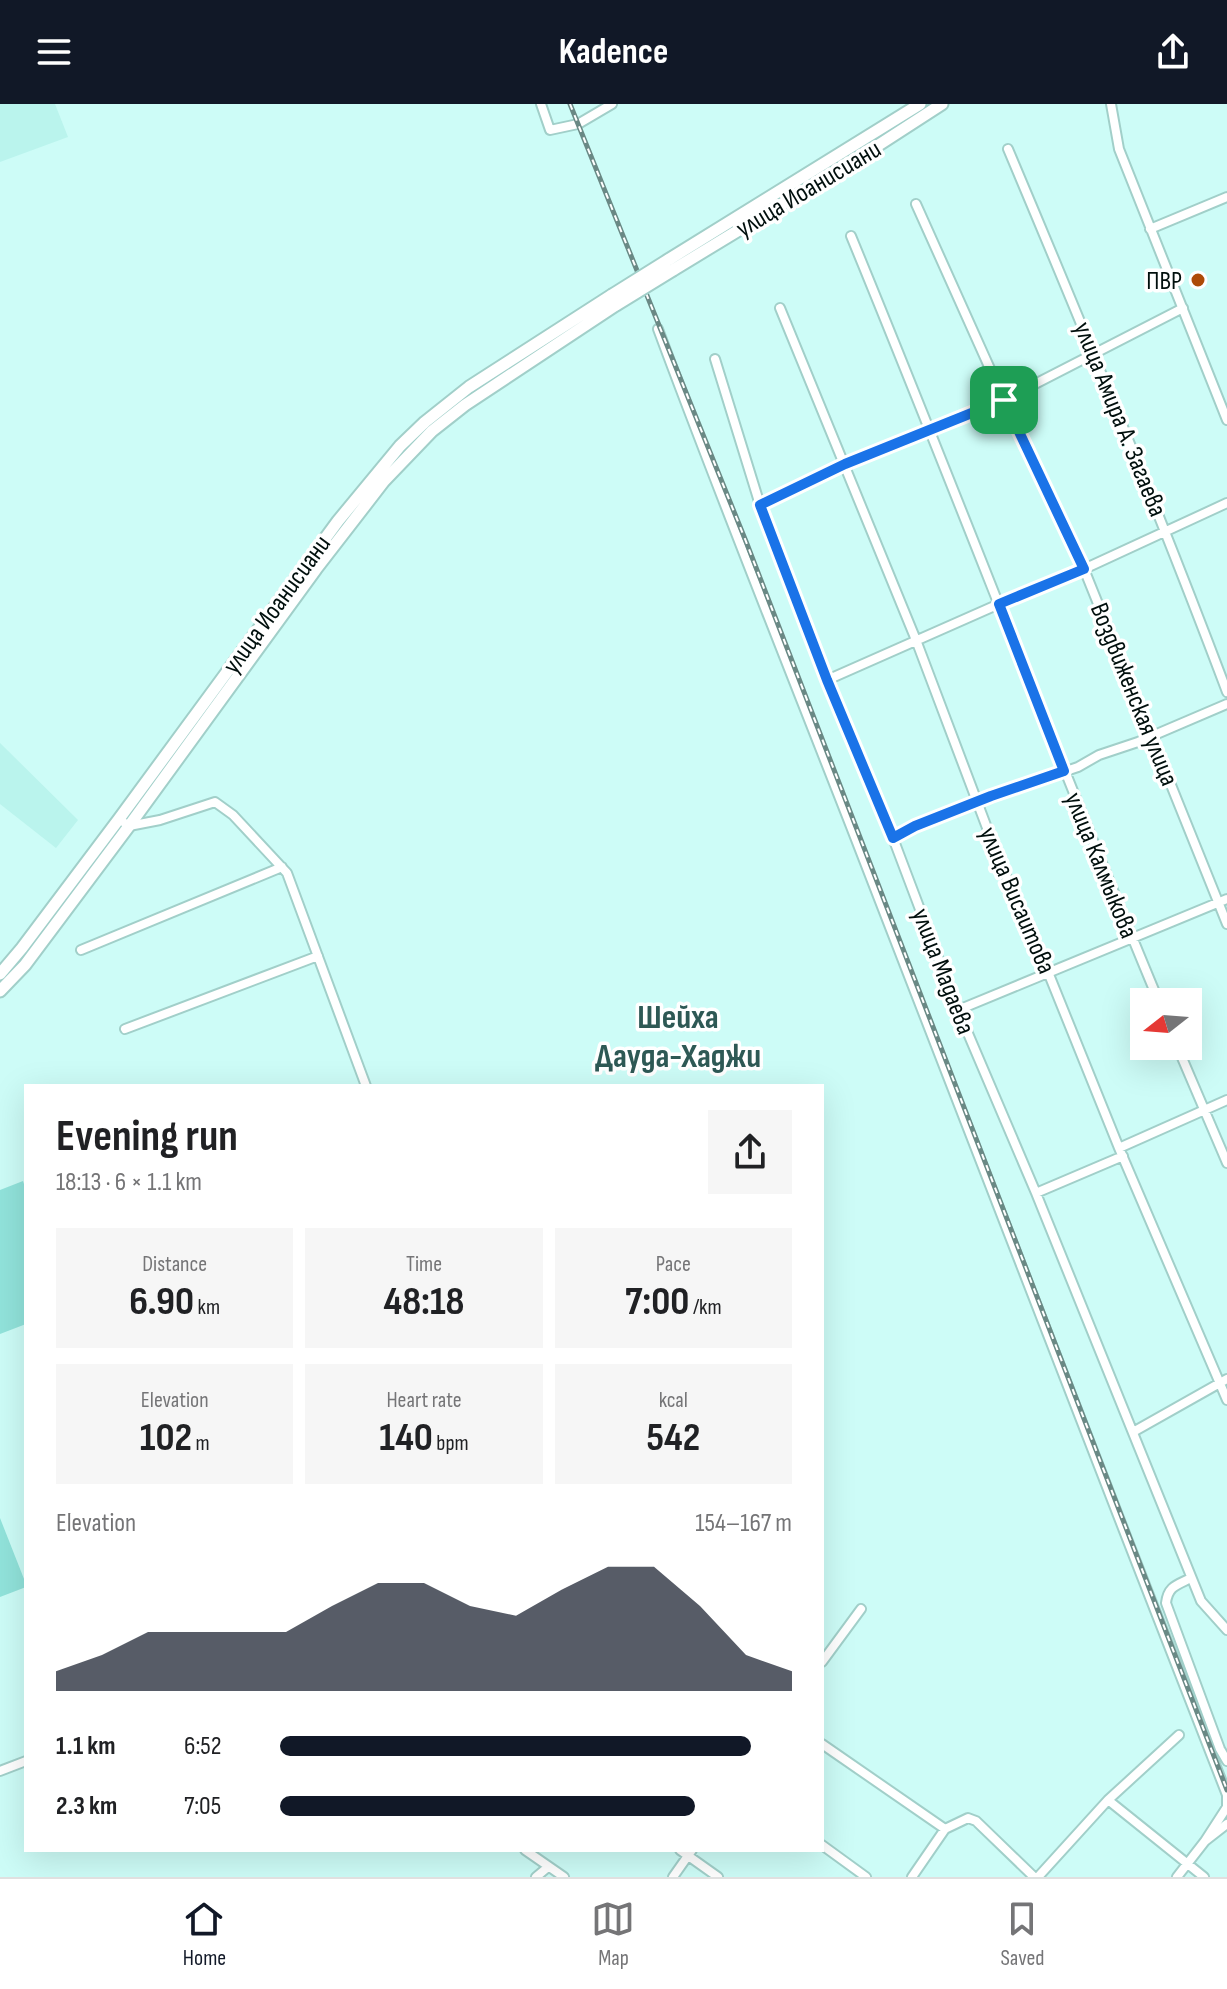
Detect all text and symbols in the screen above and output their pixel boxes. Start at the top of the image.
icon: menu [32,30,76,74]
icon: share [1151,30,1195,74]
text: Kadence [559,31,668,74]
street label: улица Иоанисиани [731,134,887,245]
place label: ПВР [1146,266,1182,297]
marker: ПВР [1189,271,1207,289]
street label: улица Амира А. Загаева [1066,318,1173,521]
pin [970,366,1038,434]
icon: arrive [982,378,1026,422]
street label: улица Иоанисиани [217,530,338,680]
street label: Воздвиженская улица [1083,599,1184,791]
street label: улица Калмыкова [1057,788,1144,943]
street label: улица Висаитова [972,822,1061,979]
street label: улица Мадаева [904,904,981,1039]
north arrow [1130,988,1202,1060]
map controls [1130,988,1202,1060]
district label: Шейха Дауда-Хаджи [595,997,761,1077]
text: Evening run [56,1110,238,1163]
button: share [708,1110,792,1194]
text: 18:13 · 6 × 1.1 km [56,1167,202,1198]
text: Distance [142,1251,207,1278]
text: Time [406,1251,442,1278]
text: Pace [656,1251,691,1278]
text: 6.90 [129,1278,194,1326]
text: 48:18 [383,1278,465,1326]
text: 7:00 [625,1278,689,1326]
text: km [194,1294,220,1321]
text: /km [689,1294,722,1321]
text: Elevation [141,1387,209,1414]
text: Heart rate [386,1387,462,1414]
text: kcal [659,1387,688,1414]
text: 102 [140,1414,192,1462]
text: 140 [379,1414,433,1462]
text: 542 [646,1414,700,1462]
text: m [192,1430,210,1457]
text: bpm [433,1430,469,1457]
text: Elevation [56,1508,136,1539]
text: 154–167 m [695,1508,792,1539]
text: 1.1 km [56,1731,115,1762]
text: 6:52 [184,1731,221,1762]
text: 2.3 km [56,1791,117,1822]
text: 7:05 [184,1791,221,1822]
tab: Home [182,1897,226,1972]
tab: Map [591,1897,635,1972]
tab: Saved [1000,1897,1045,1972]

